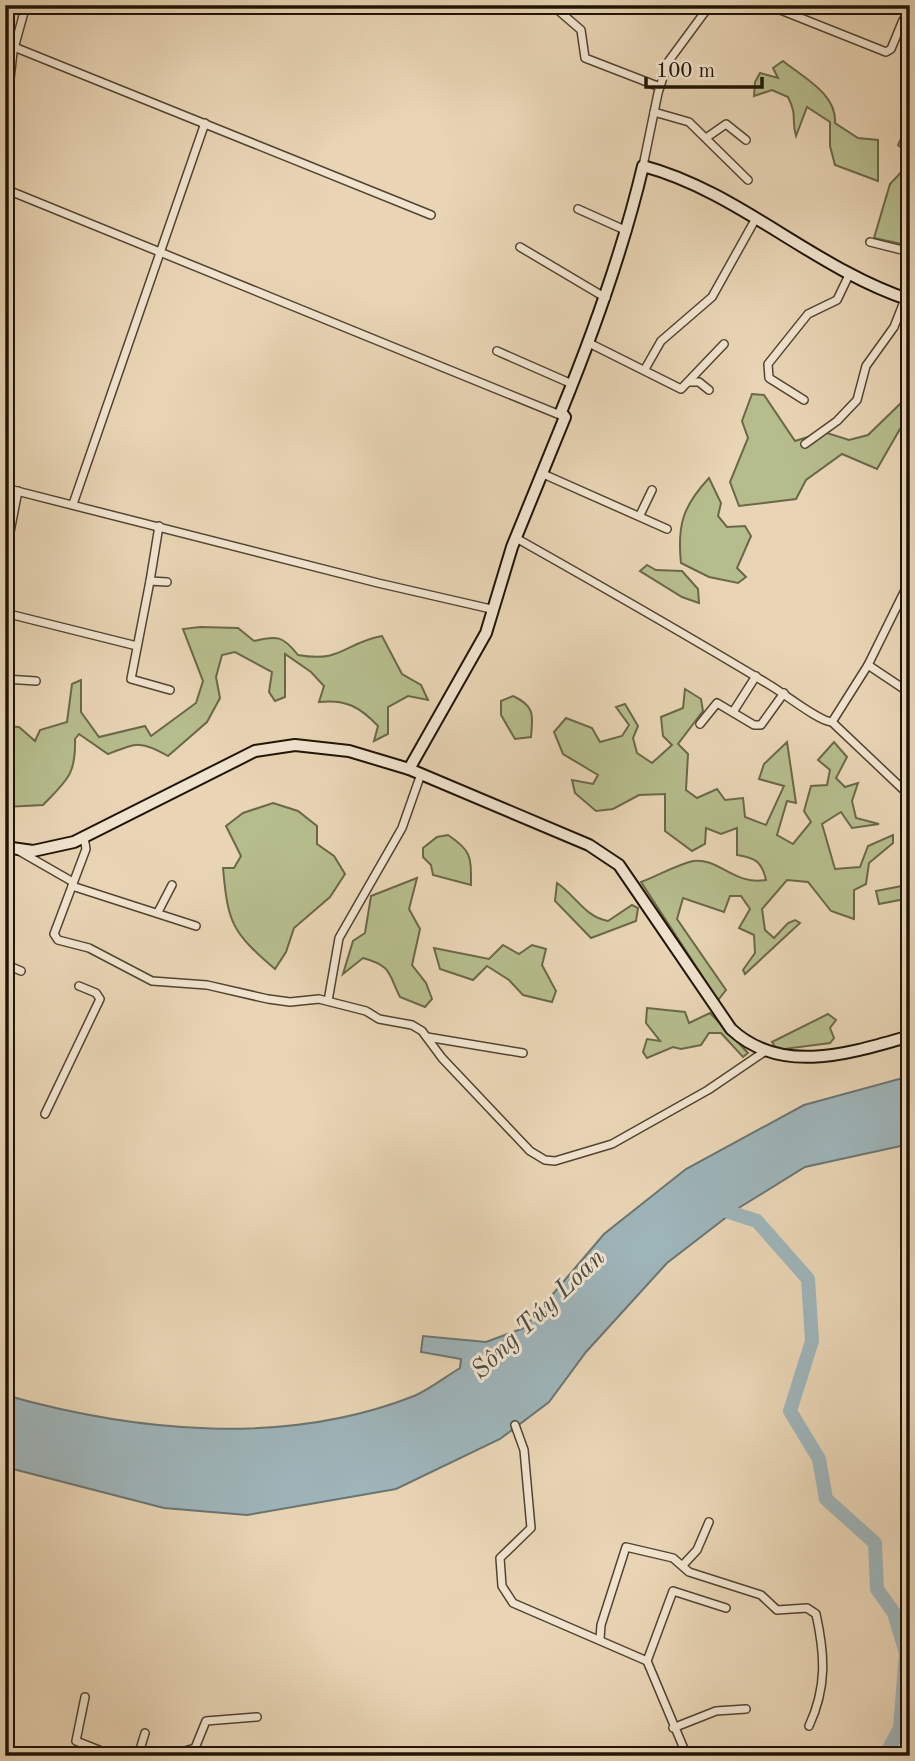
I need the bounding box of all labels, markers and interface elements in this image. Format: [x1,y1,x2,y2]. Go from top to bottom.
scale bar [646,46,761,90]
text: 100 m [656,61,715,82]
water label: Sông Túy Loan [467,1244,610,1384]

